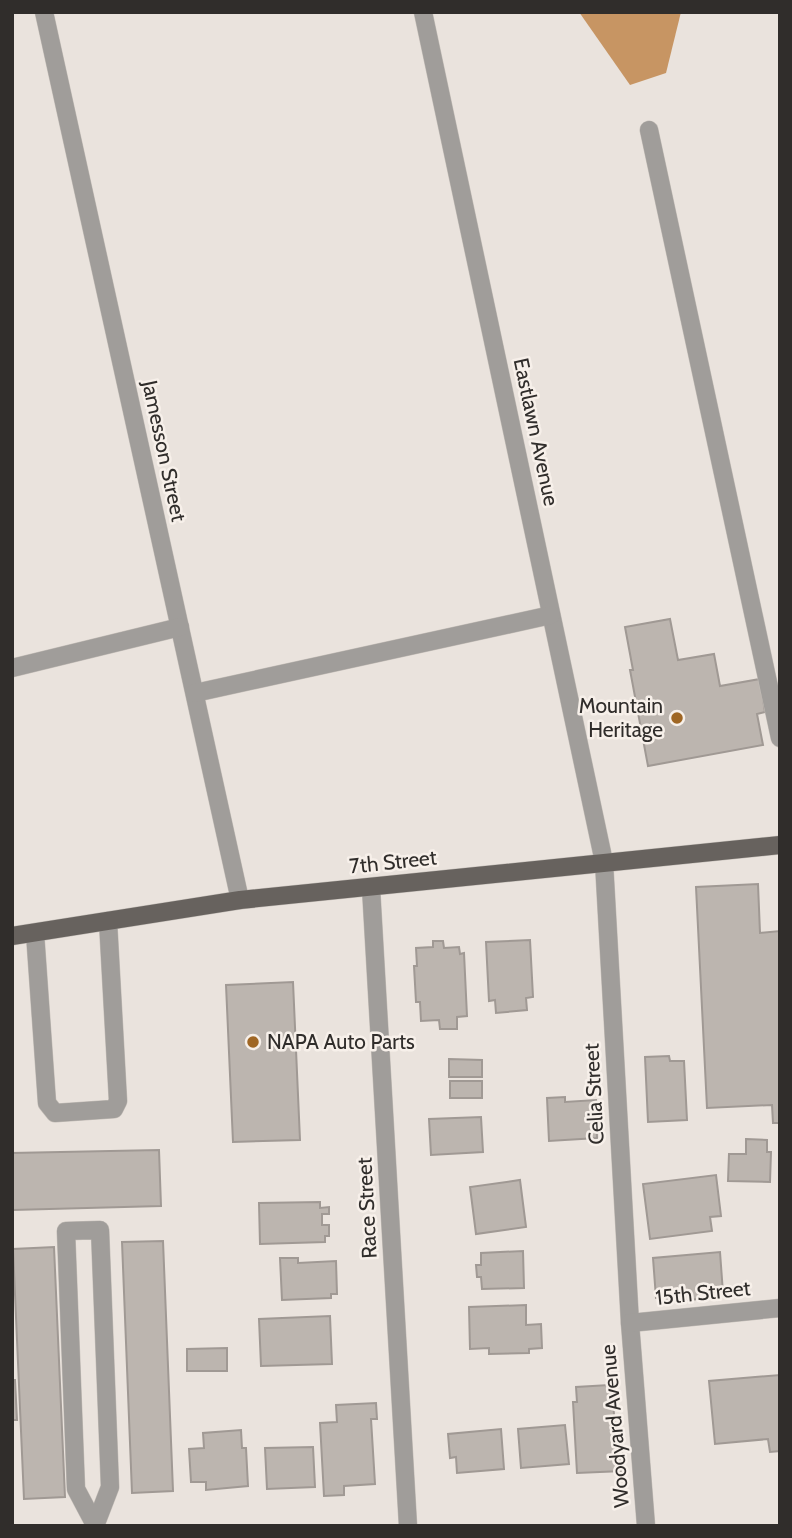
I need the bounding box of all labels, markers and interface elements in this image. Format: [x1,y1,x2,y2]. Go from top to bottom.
street label: Eastlawn Avenue [509,356,564,508]
street label: Jamesson Street [137,377,192,524]
place label: Mountain Heritage [579,693,663,742]
marker: Mountain Heritage [669,710,685,726]
street label: 7th Street [348,844,438,879]
place label: NAPA Auto Parts [267,1029,415,1054]
marker: NAPA Auto Parts [245,1034,261,1050]
street label: Celia Street [578,1043,609,1145]
street label: Race Street [351,1157,382,1259]
street label: 15th Street [654,1275,752,1310]
street label: Woodyard Avenue [595,1343,634,1509]

